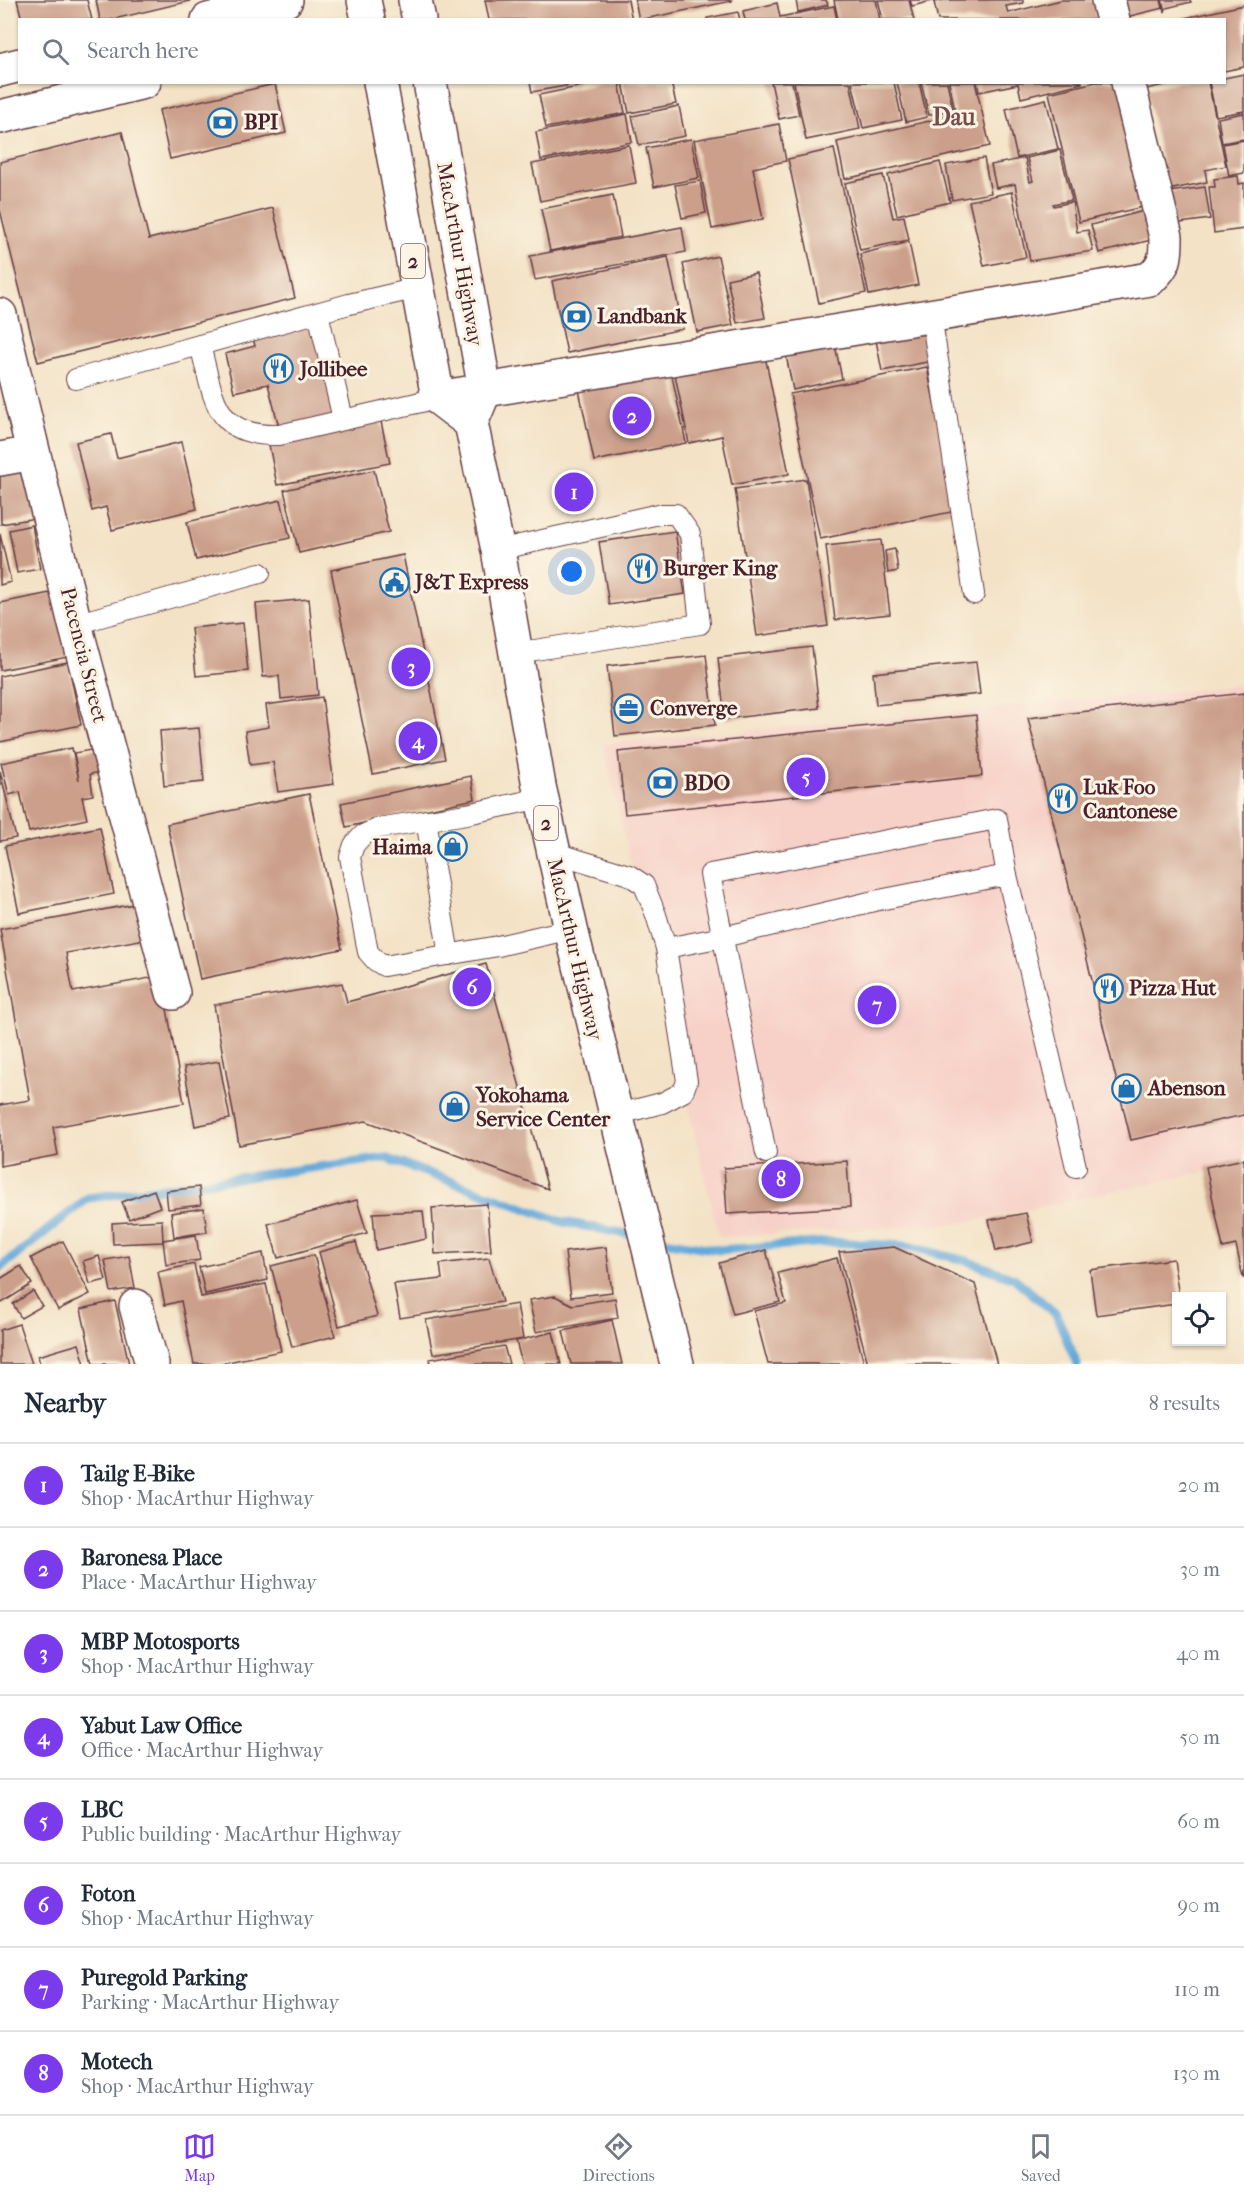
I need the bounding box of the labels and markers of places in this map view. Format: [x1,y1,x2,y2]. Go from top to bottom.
bank icon: BPI [207,106,239,138]
place label: BPI [244,110,279,134]
bank icon: Landbank [560,300,592,332]
place label: Landbank [597,304,688,328]
restaurant icon: Jollibee [263,353,295,385]
place label: Jollibee [298,357,368,381]
pin: 2 [612,394,652,438]
pin: 1 [554,470,594,514]
restaurant icon: Burger King [626,552,658,584]
place label: Burger King [663,556,778,580]
public building icon: J&T Express [378,566,410,598]
place label: J&T Express [413,570,529,594]
pin: 3 [392,644,430,690]
office icon: Converge [613,692,645,724]
place label: Converge [650,696,738,720]
pin: 4 [398,718,438,764]
pin: 5 [786,754,826,800]
bank icon: BDO [647,767,679,799]
place label: BDO [684,771,731,795]
place label: Luk Foo Cantonese [1083,775,1178,823]
restaurant icon: Luk Foo Cantonese [1046,783,1078,815]
shop icon: Haima [437,831,469,863]
place label: Haima [372,835,433,859]
pin: 6 [452,964,492,1010]
restaurant icon: Pizza Hut [1092,972,1124,1004]
place label: Pizza Hut [1129,976,1217,1000]
pin: 7 [858,982,896,1028]
shop icon: Abenson [1111,1072,1143,1104]
place label: Abenson [1146,1076,1226,1100]
place label: Yokohama Service Center [475,1083,611,1131]
shop icon: Yokohama Service Center [439,1091,471,1123]
pin: 8 [762,1156,800,1202]

